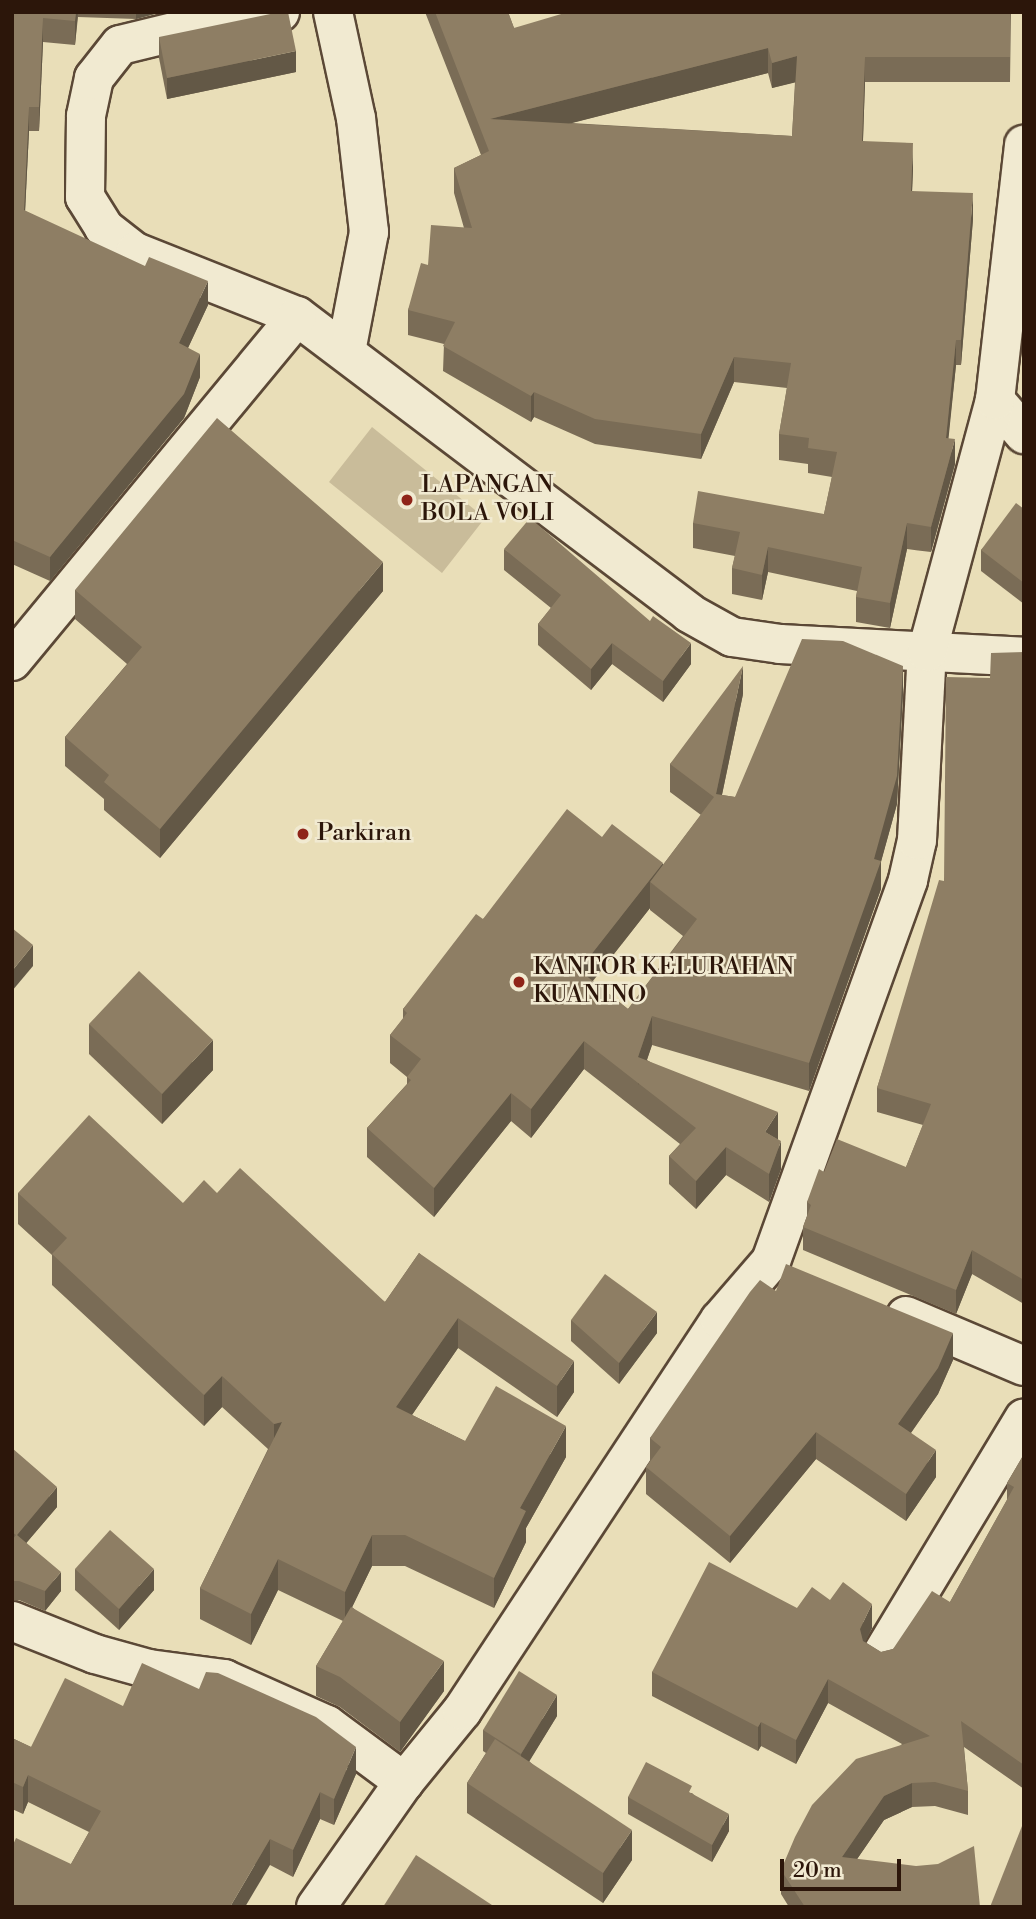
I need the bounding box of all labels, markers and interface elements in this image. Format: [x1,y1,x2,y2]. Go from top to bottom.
place label: LAPANGAN BOLA VOLI [421,472,554,528]
marker: LAPANGAN BOLA VOLI [399,492,415,508]
place label: Parkiran [317,820,412,848]
marker: Parkiran [295,826,311,842]
place label: KANTOR KELURAHAN KUANINO [533,954,794,1010]
marker: KANTOR KELURAHAN KUANINO [511,974,527,990]
scale bar [784,1846,905,1890]
text: 20 m [793,1858,842,1884]

